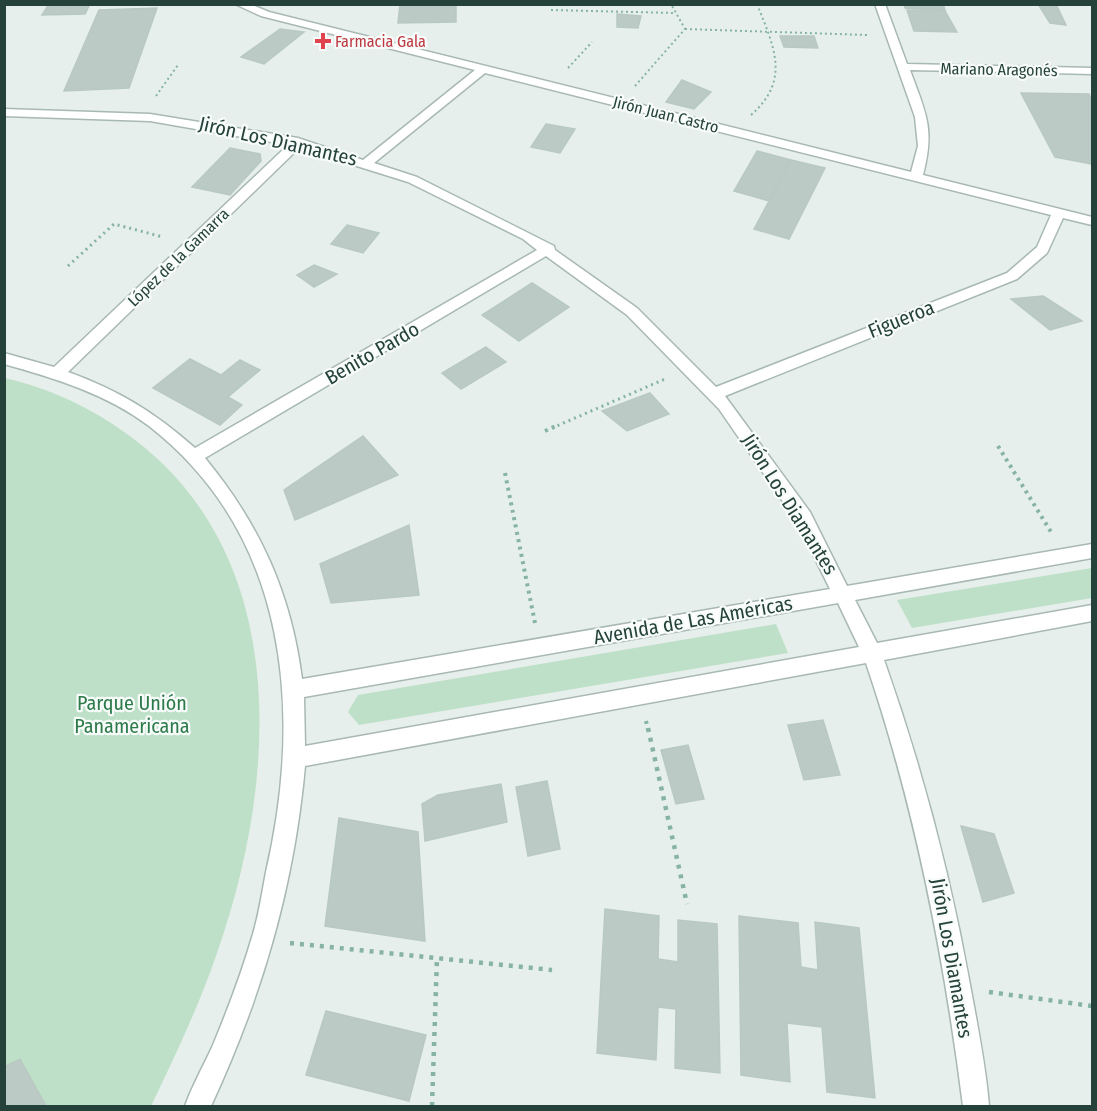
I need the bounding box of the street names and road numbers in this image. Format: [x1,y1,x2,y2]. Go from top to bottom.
street label: Mariano Aragonés [940,59,1058,80]
street label: Jirón Juan Castro [611,92,721,137]
street label: Jirón Los Diamantes [197,111,359,171]
street label: López de la Gamarra [124,204,233,310]
street label: Figueroa [864,295,938,343]
street label: Benito Pardo [321,316,423,390]
street label: Jirón Los Diamantes [737,429,843,579]
street label: Avenida de Las Américas [592,591,794,649]
street label: Jirón Los Diamantes [926,876,978,1040]

